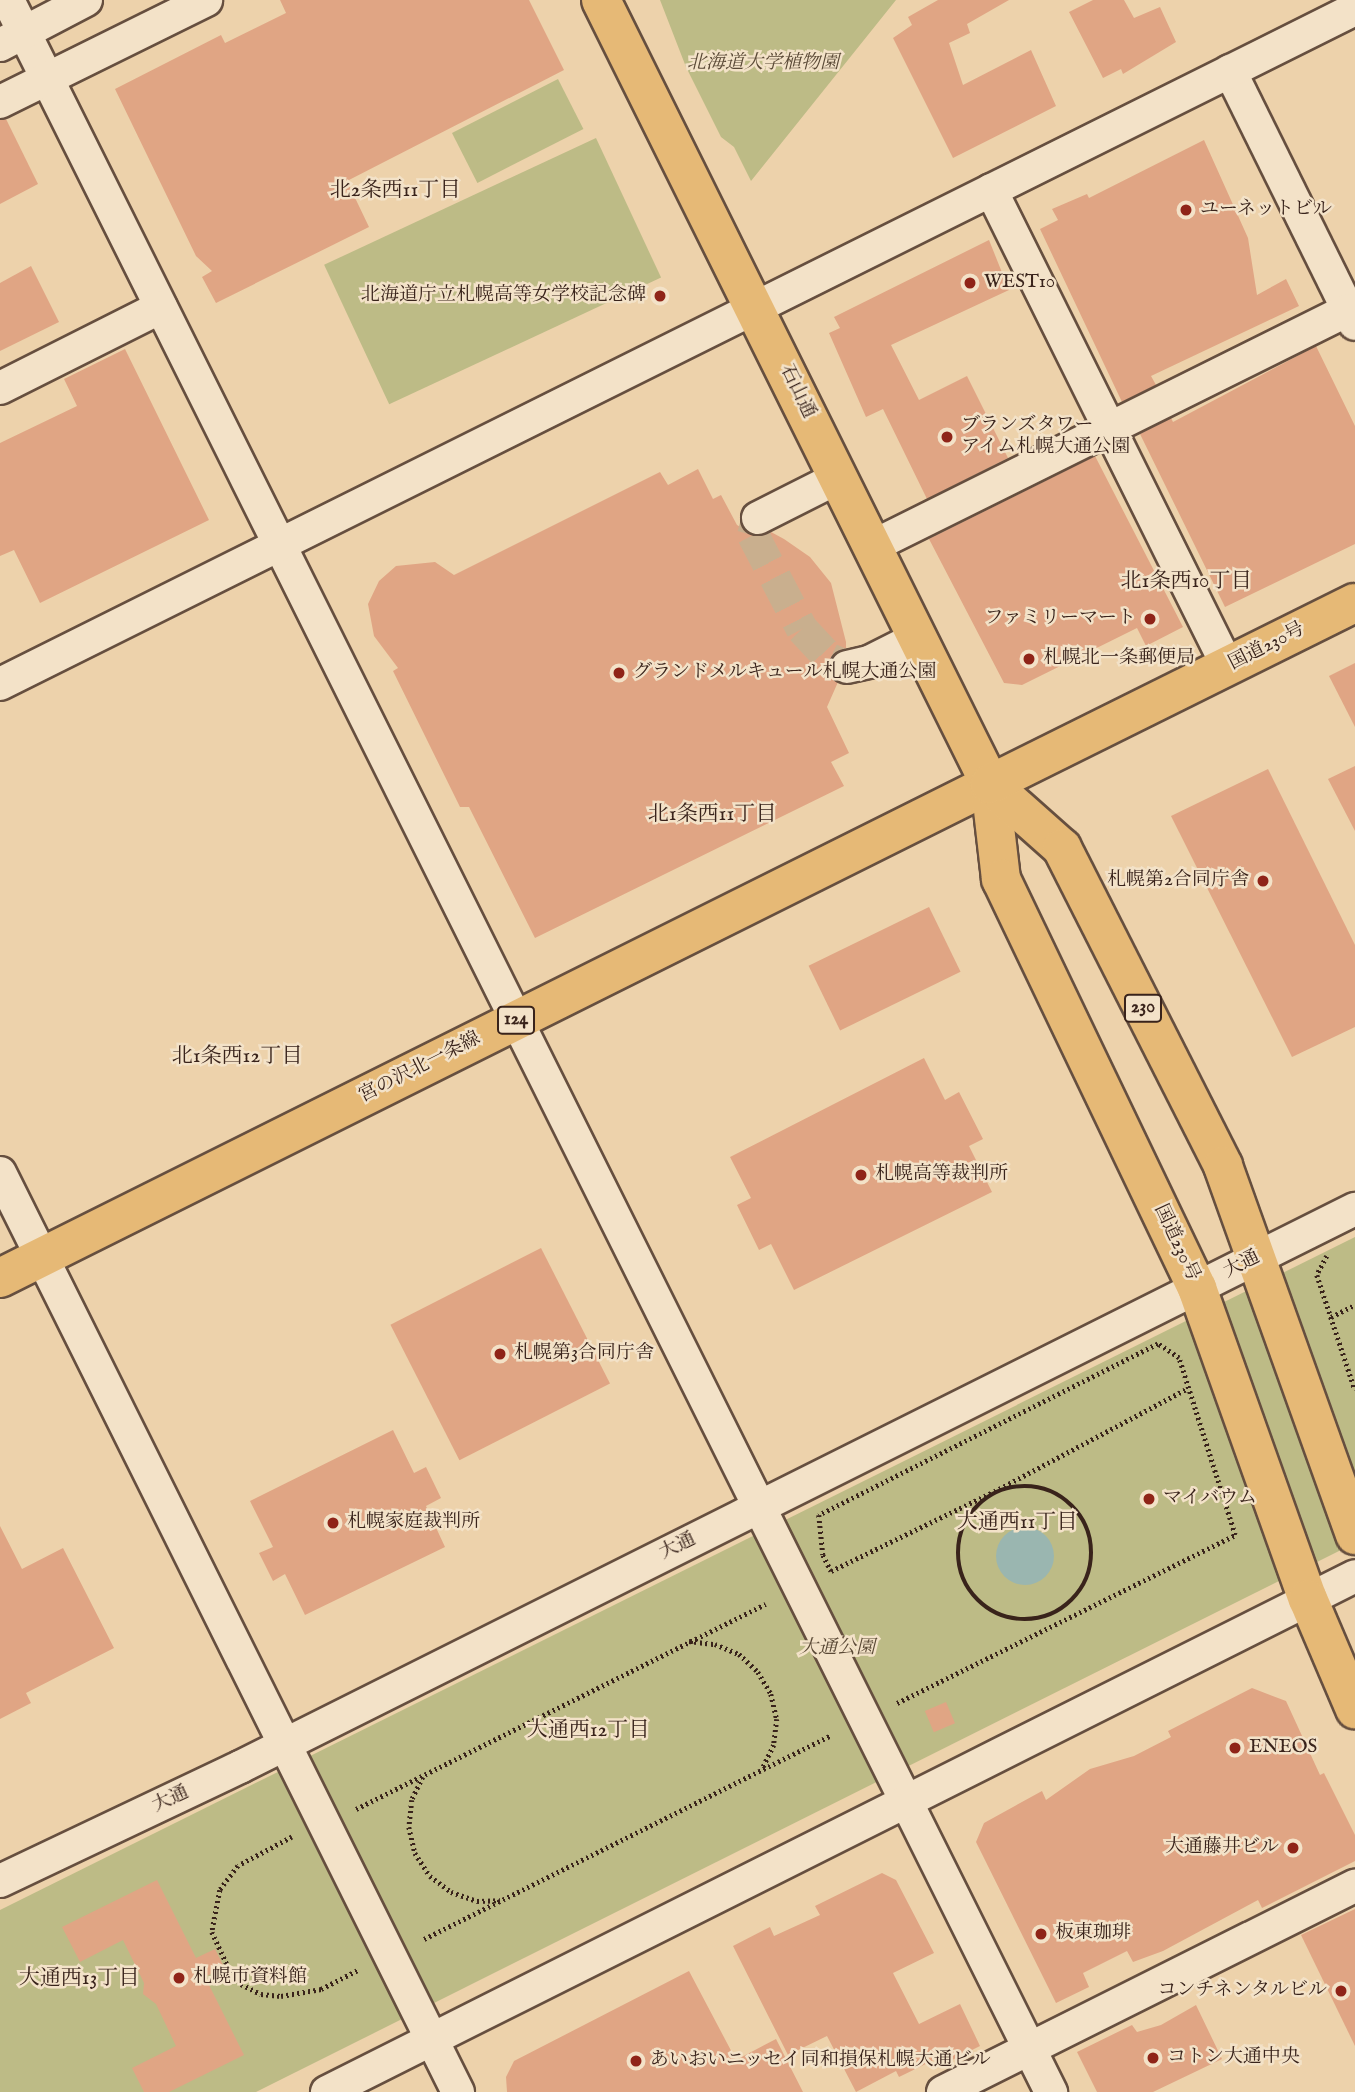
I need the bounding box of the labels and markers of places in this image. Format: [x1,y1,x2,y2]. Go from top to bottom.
place label: ユーネットビル [1200,199,1333,221]
marker: ユーネットビル [1178,202,1194,218]
place label: WEST10 [984,272,1055,294]
marker: WEST10 [962,275,978,291]
place label: 北海道庁立札幌高等女学校記念碑 [361,285,646,307]
marker: 北海道庁立札幌高等女学校記念碑 [652,288,668,304]
place label: ブランズタワー アイム札幌大通公園 [961,415,1132,459]
marker: ブランズタワー アイム札幌大通公園 [939,429,955,445]
place label: ファミリーマート [984,608,1136,630]
marker: ファミリーマート [1142,611,1158,627]
place label: 札幌北一条郵便局 [1043,648,1195,670]
marker: 札幌北一条郵便局 [1021,651,1037,667]
place label: グランドメルキュール札幌大通公園 [633,662,937,684]
marker: グランドメルキュール札幌大通公園 [611,665,627,681]
place label: 札幌第2合同庁舎 [1107,870,1249,892]
marker: 札幌第2合同庁舎 [1255,873,1271,889]
place label: 札幌高等裁判所 [875,1164,1008,1186]
marker: 札幌高等裁判所 [853,1167,869,1183]
place label: 札幌第3合同庁舎 [514,1343,654,1365]
marker: 札幌第3合同庁舎 [492,1346,508,1362]
place label: マイバウム [1163,1488,1258,1510]
marker: マイバウム [1141,1491,1157,1507]
place label: 札幌家庭裁判所 [347,1512,480,1534]
marker: 札幌家庭裁判所 [325,1515,341,1531]
place label: ENEOS [1249,1737,1317,1759]
marker: ENEOS [1227,1740,1243,1756]
place label: 大通藤井ビル [1165,1837,1279,1859]
marker: 大通藤井ビル [1285,1840,1301,1856]
place label: 板東珈琲 [1055,1923,1131,1945]
marker: 板東珈琲 [1033,1926,1049,1942]
place label: 札幌市資料館 [193,1967,307,1989]
marker: 札幌市資料館 [171,1970,187,1986]
place label: コンチネンタルビル [1156,1980,1327,2002]
marker: コンチネンタルビル [1333,1983,1349,1999]
place label: コトン大通中央 [1167,2047,1300,2069]
place label: あいおいニッセイ同和損保札幌大通ビル [650,2050,992,2072]
marker: コトン大通中央 [1145,2050,1161,2066]
marker: あいおいニッセイ同和損保札幌大通ビル [628,2053,644,2069]

